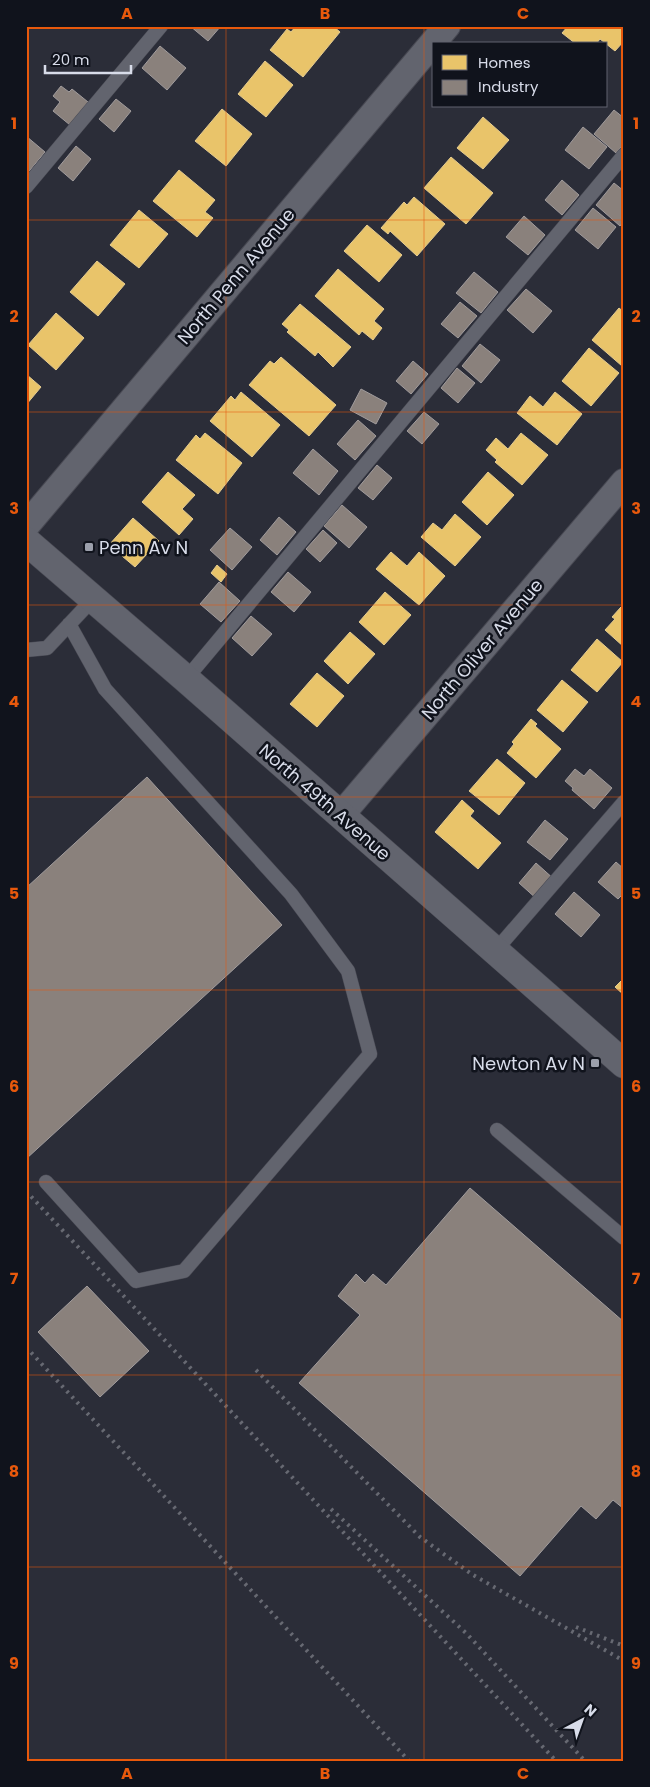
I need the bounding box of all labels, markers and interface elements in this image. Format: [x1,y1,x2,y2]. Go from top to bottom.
text: A [121,2,133,25]
text: B [320,2,330,25]
text: C [517,2,529,25]
scale bar [45,42,131,74]
legend [432,42,608,108]
text: 20 m [52,49,90,70]
text: Homes [478,52,531,73]
text: Industry [478,76,539,97]
text: 1 [11,112,17,135]
text: 1 [633,112,639,135]
street label: North Penn Avenue [172,203,300,349]
text: 2 [9,305,19,328]
text: 2 [631,305,641,328]
text: 3 [9,497,19,520]
text: 3 [631,497,641,520]
place label: Penn Av N [99,535,188,560]
marker: Penn Av N [83,541,95,553]
street label: North Oliver Avenue [415,573,549,725]
text: 4 [9,690,20,713]
text: 4 [631,690,642,713]
street label: North 49th Avenue [254,738,396,866]
text: 5 [9,882,19,905]
text: 5 [631,882,641,905]
place label: Newton Av N [472,1051,585,1076]
marker: Newton Av N [589,1057,601,1069]
text: 6 [9,1075,19,1098]
text: 6 [631,1075,641,1098]
text: 7 [10,1267,19,1290]
text: 7 [632,1267,641,1290]
text: 8 [9,1460,19,1483]
text: 8 [631,1460,641,1483]
text: 9 [9,1652,19,1675]
text: 9 [631,1652,641,1675]
north arrow [558,1694,608,1744]
text: N [580,1699,601,1721]
text: A [121,1762,133,1785]
text: B [320,1762,330,1785]
text: C [517,1762,529,1785]

